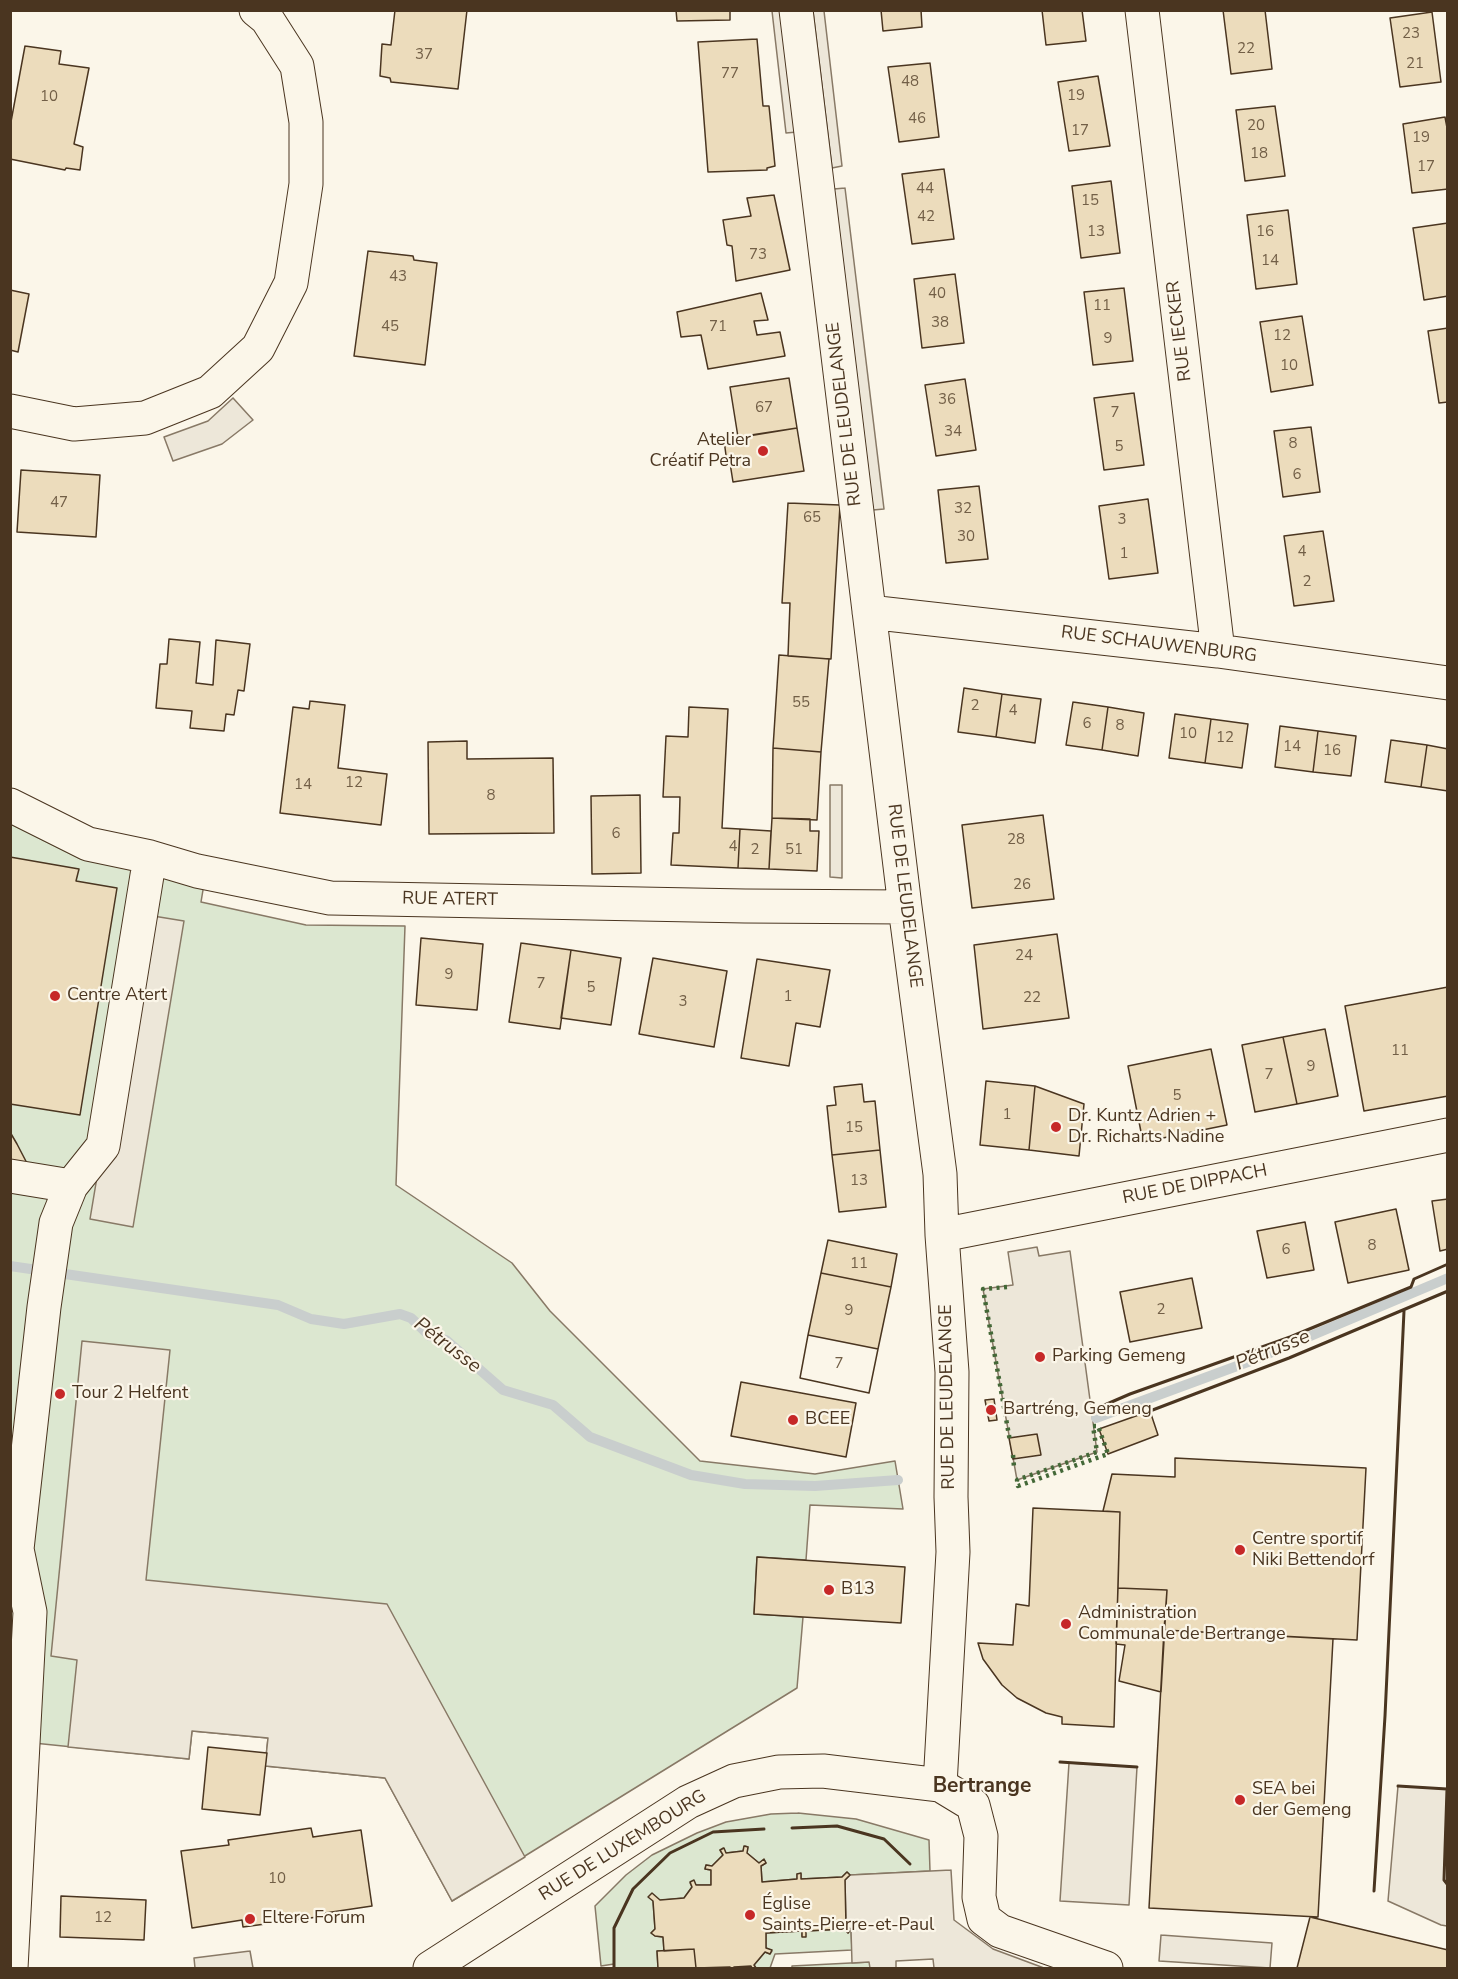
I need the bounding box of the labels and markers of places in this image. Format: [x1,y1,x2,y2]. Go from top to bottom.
place label: Atelier Créatif Petra [650,430,751,472]
marker: Atelier Créatif Petra [756,444,770,458]
place label: Centre Atert [67,985,167,1007]
marker: Centre Atert [48,989,62,1003]
place label: Dr. Kuntz Adrien + Dr. Richarts Nadine [1068,1106,1224,1148]
marker: Dr. Kuntz Adrien + Dr. Richarts Nadine [1049,1120,1063,1134]
place label: Parking Gemeng [1052,1346,1186,1368]
marker: Parking Gemeng [1033,1350,1047,1364]
place label: Tour 2 Helfent [72,1383,188,1405]
marker: Tour 2 Helfent [53,1387,67,1401]
place label: Bartréng, Gemeng [1003,1399,1152,1421]
marker: Bartréng, Gemeng [984,1403,998,1417]
place label: BCEE [805,1409,850,1431]
marker: BCEE [786,1413,800,1427]
place label: Centre sportif Niki Bettendorf [1252,1529,1375,1572]
marker: Centre sportif Niki Bettendorf [1233,1543,1247,1557]
place label: B13 [841,1579,875,1601]
marker: B13 [822,1583,836,1597]
place label: Administration Communale de Bertrange [1078,1603,1286,1646]
marker: Administration Communale de Bertrange [1059,1617,1073,1631]
place label: SEA bei der Gemeng [1252,1779,1352,1822]
marker: SEA bei der Gemeng [1233,1793,1247,1807]
place label: Église Saints-Pierre-et-Paul [762,1894,934,1936]
place label: Eltere Forum [262,1908,365,1930]
marker: Église Saints-Pierre-et-Paul [743,1908,757,1922]
marker: Eltere Forum [243,1912,257,1926]

